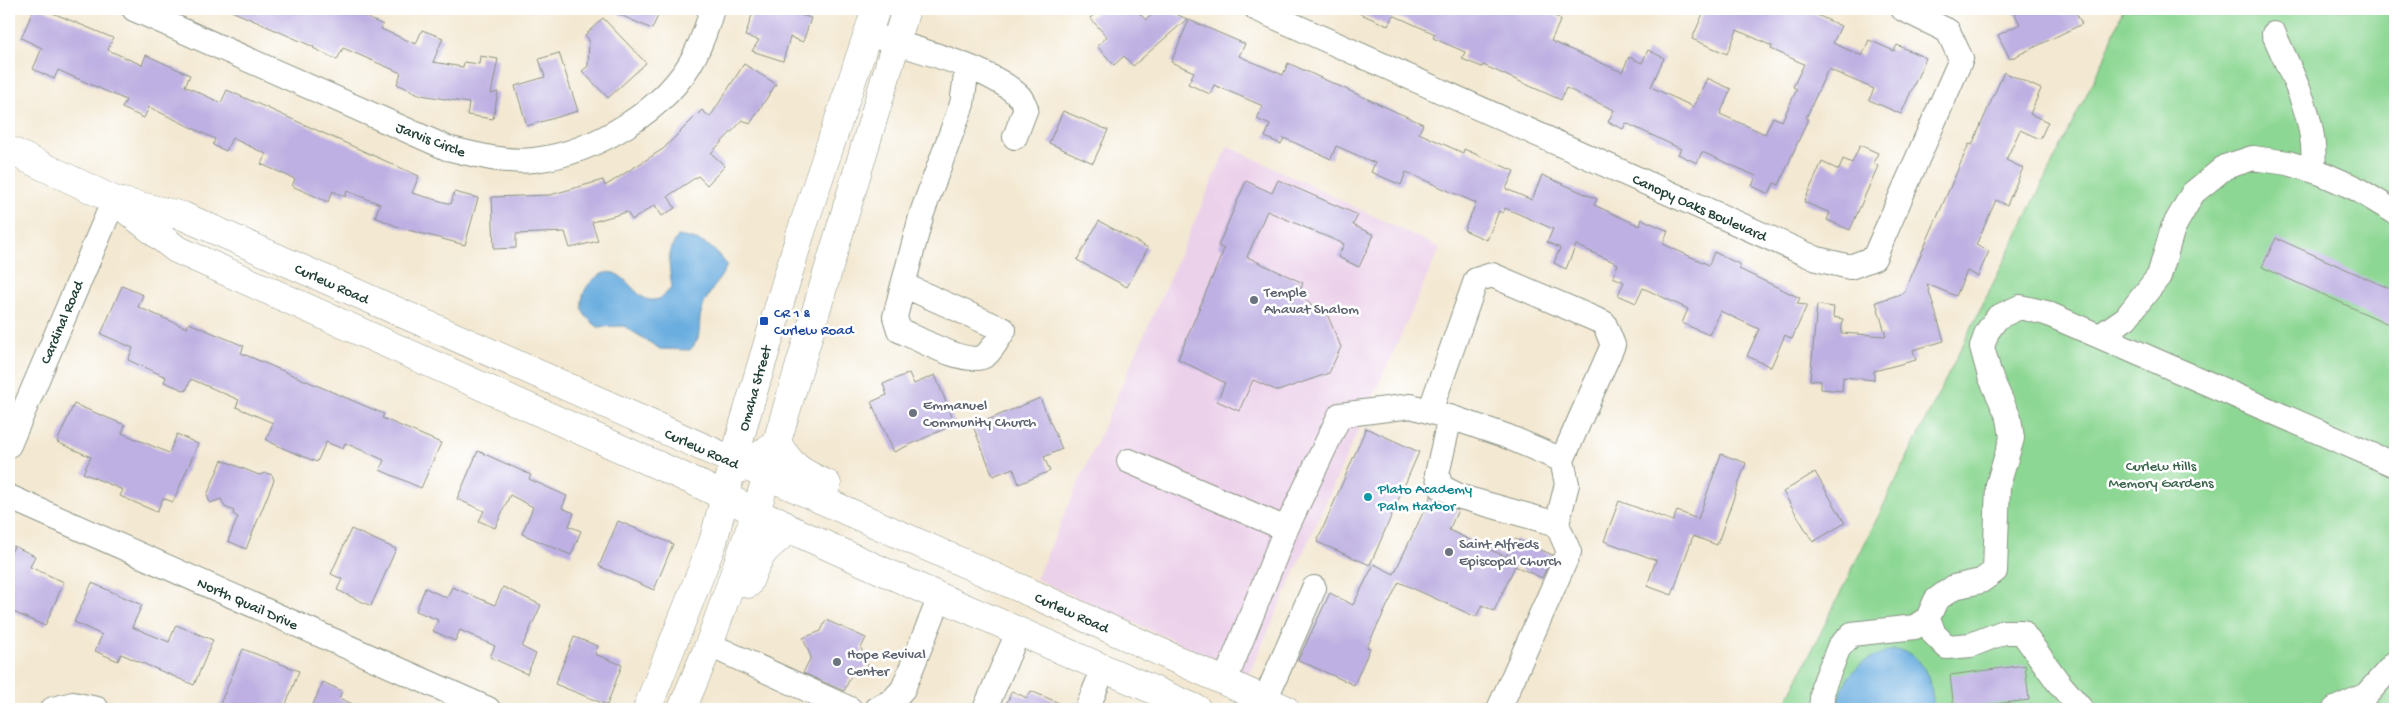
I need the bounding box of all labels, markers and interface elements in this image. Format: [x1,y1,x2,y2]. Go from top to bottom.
street label: Jarvis Circle [393,119,468,163]
street label: Canopy Oaks Boulevard [1629,171,1770,247]
street label: Curlew Road [291,260,372,310]
street label: Cardinal Road [37,277,89,367]
place label: Temple Ahavat Shalom [1263,284,1359,319]
marker: Temple Ahavat Shalom [1248,294,1260,306]
place label: CR 1 & Curlew Road [774,305,855,340]
marker: CR 1 & Curlew Road [758,315,770,327]
street label: Omaha Street [735,342,777,433]
place label: Emmanuel Community Church [923,397,1036,432]
marker: Emmanuel Community Church [907,407,919,419]
street label: Curlew Road [661,425,742,475]
park label: Curlew Hills Memory Gardens [2108,458,2214,493]
place label: Plato Academy Palm Harbor [1377,481,1473,516]
marker: Plato Academy Palm Harbor [1362,491,1374,503]
place label: Saint Alfreds Episcopal Church [1459,536,1562,571]
marker: Saint Alfreds Episcopal Church [1443,546,1455,558]
street label: North Quail Drive [194,574,301,635]
street label: Curlew Road [1031,589,1112,639]
place label: Hope Revival Center [847,646,926,681]
marker: Hope Revival Center [831,656,843,668]

